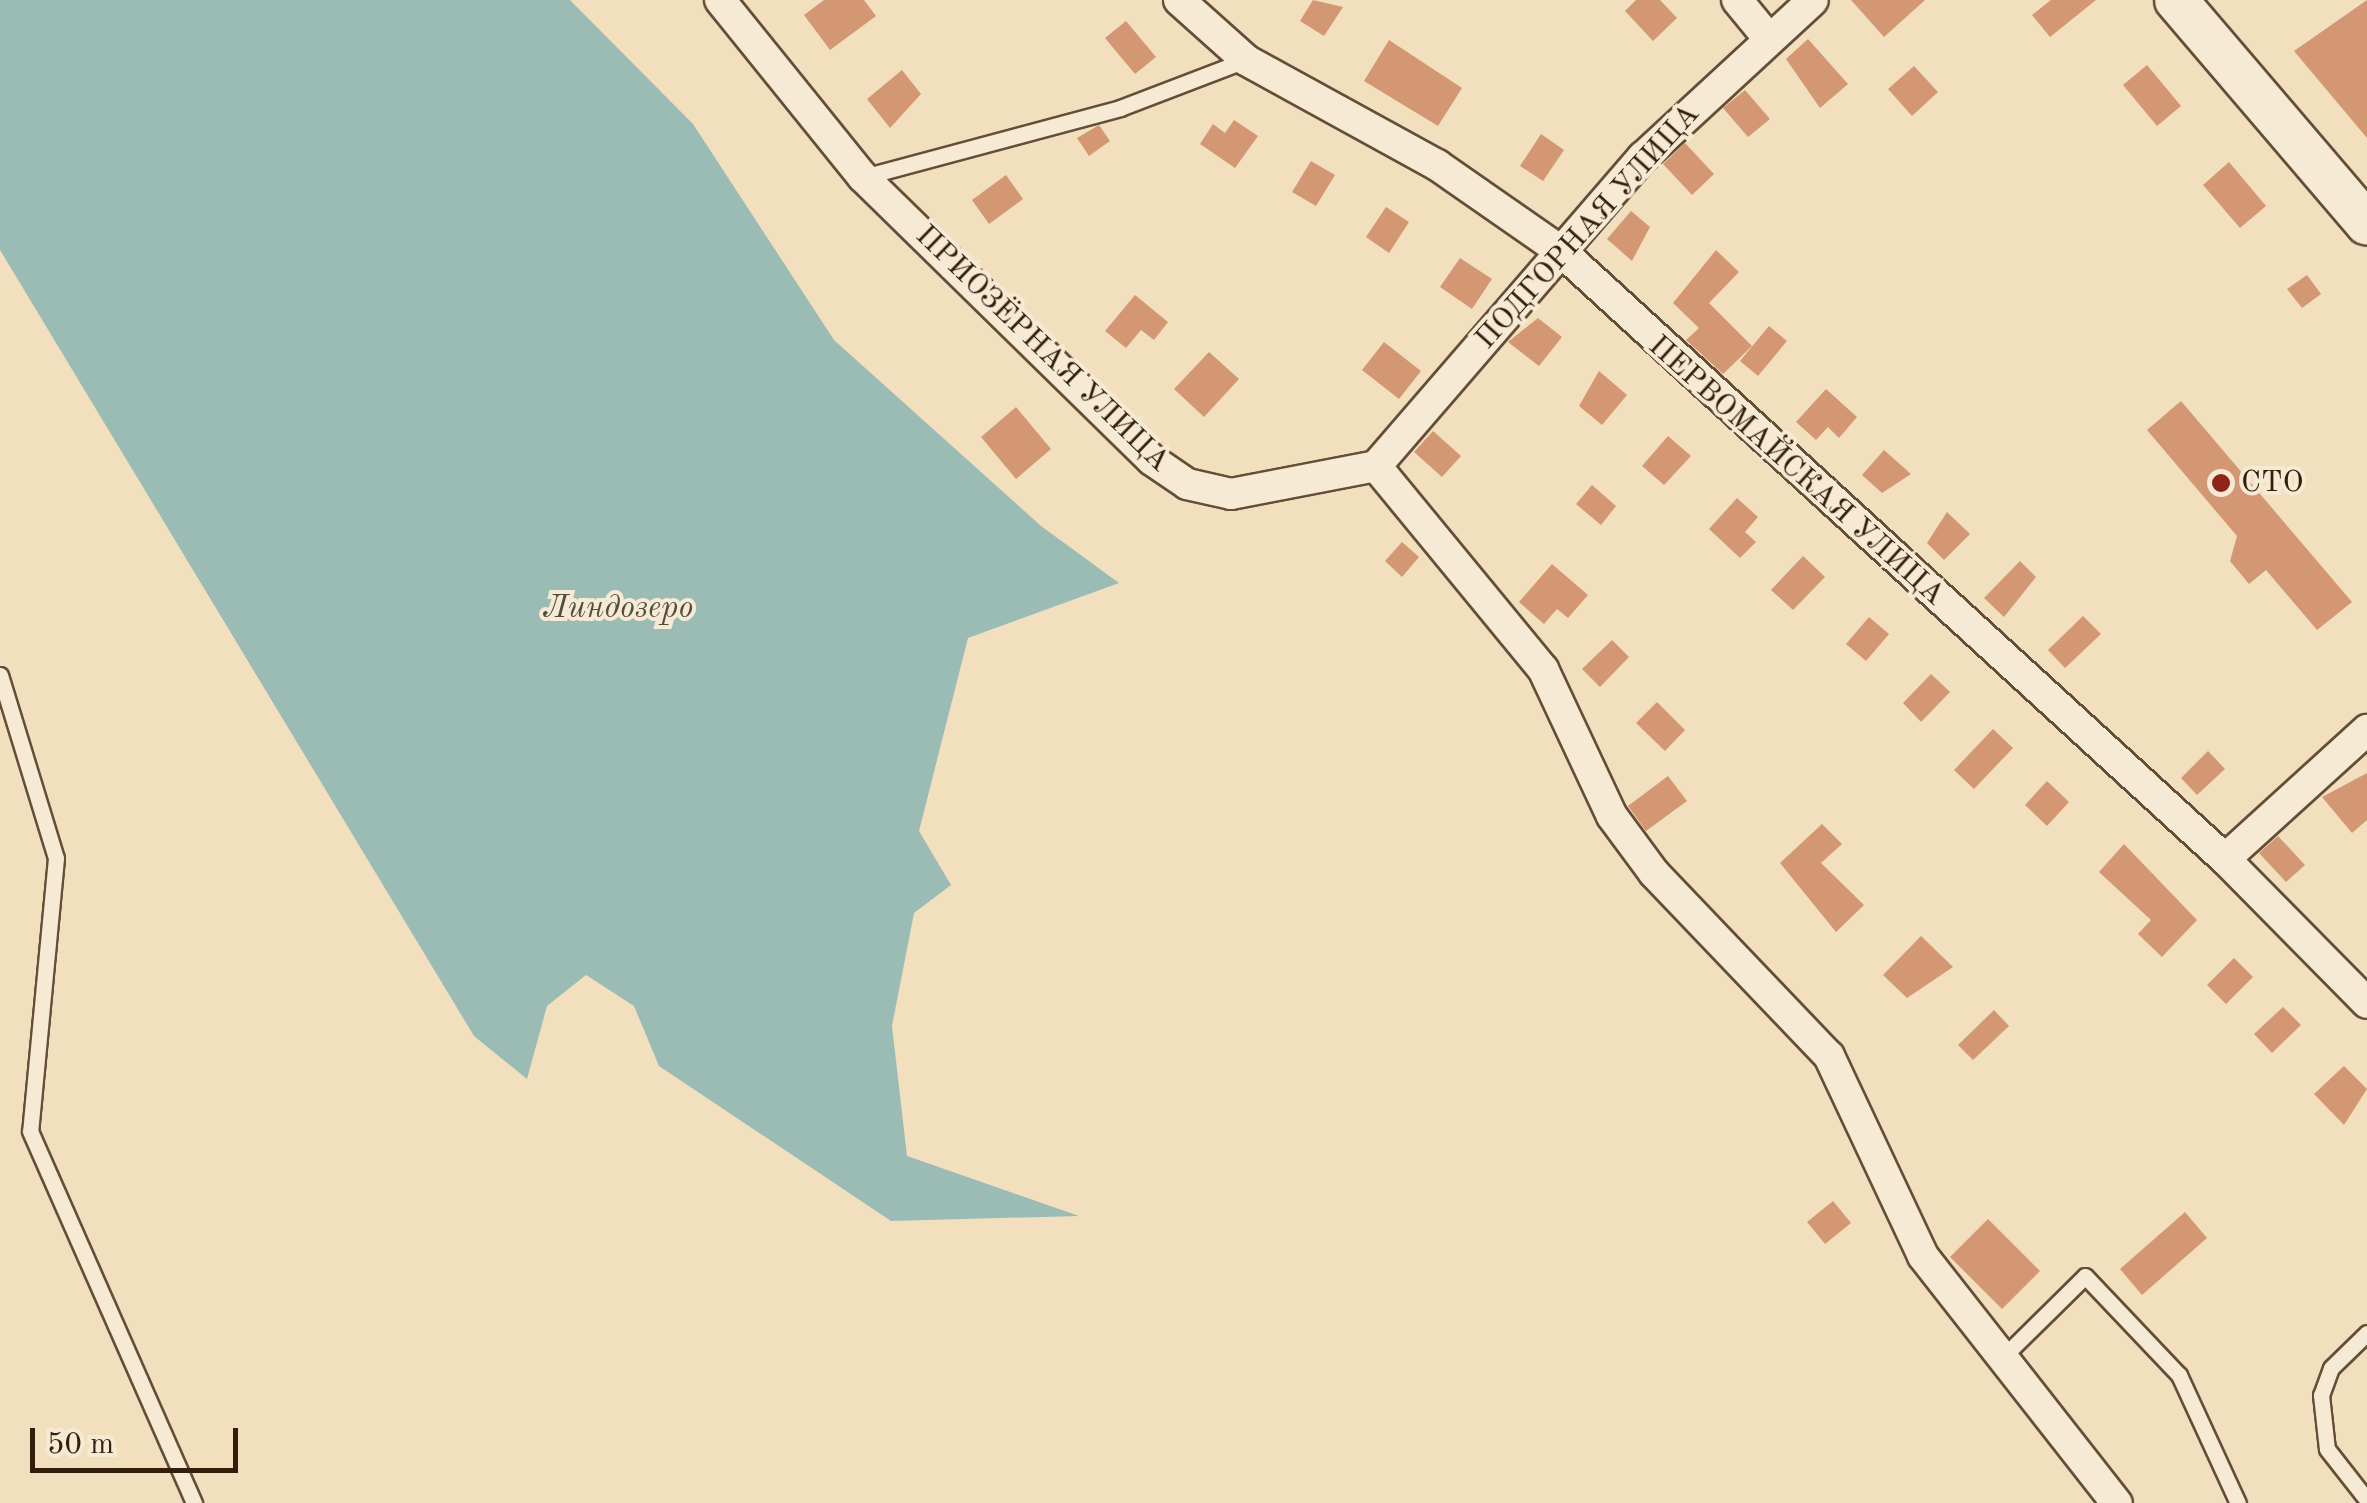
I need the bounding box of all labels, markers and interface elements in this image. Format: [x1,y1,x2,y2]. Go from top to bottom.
street label: ПОДГОРНАЯ УЛИЦА [1468,97,1708,357]
street label: ПРИОЗЁРНАЯ УЛИЦА [907,218,1177,480]
street label: ПЕРВОМАЙСКАЯ УЛИЦА [1640,328,1952,614]
place label: СТО [2241,465,2304,501]
marker: СТО [2210,472,2232,494]
water label: Линдозеро [543,590,693,628]
scale bar [35,1408,242,1470]
text: 50 m [47,1430,114,1460]

